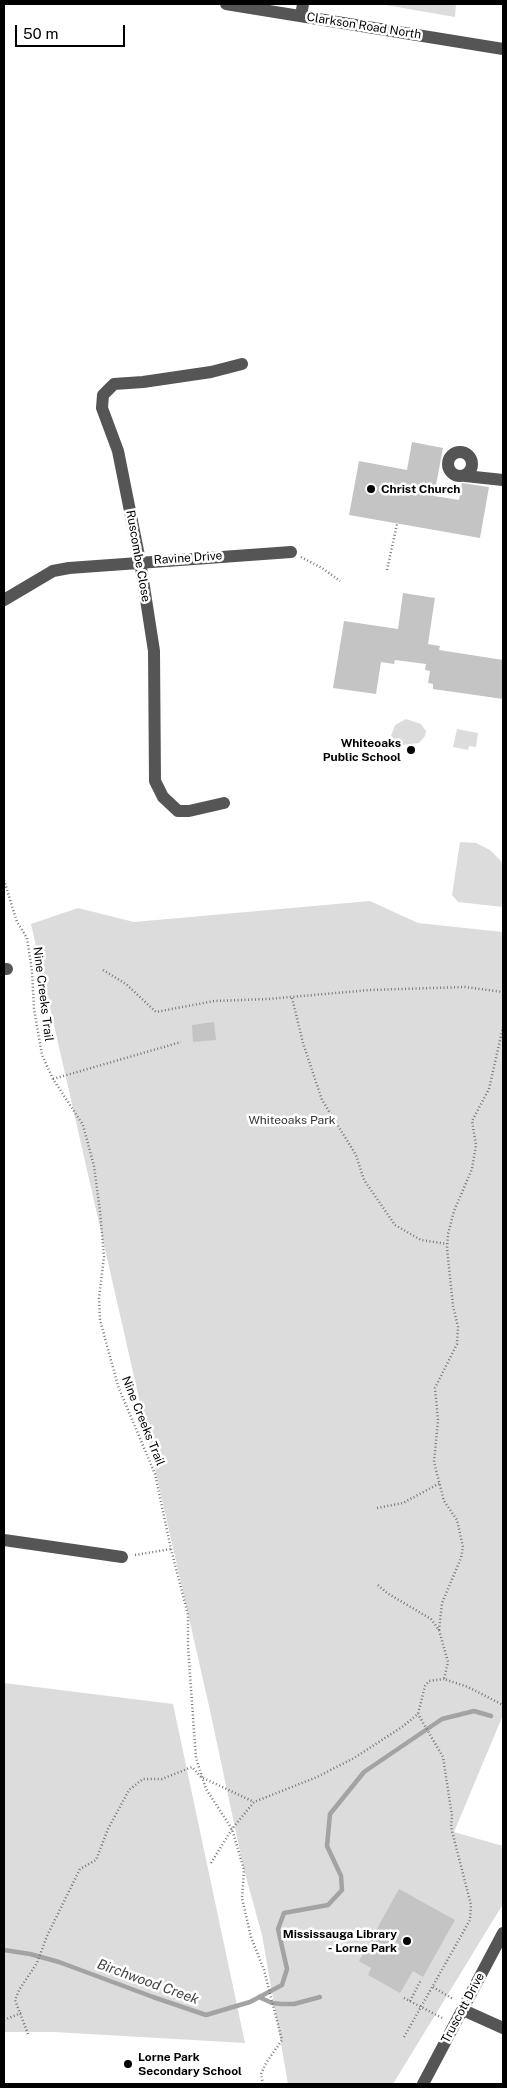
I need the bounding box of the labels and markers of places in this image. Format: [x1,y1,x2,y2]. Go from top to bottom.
place label: Christ Church [381,482,460,496]
marker: Christ Church [365,483,377,495]
place label: Whiteoaks Public School [323,736,401,764]
marker: Whiteoaks Public School [405,744,417,756]
place label: Mississauga Library - Lorne Park [283,1927,397,1955]
marker: Mississauga Library - Lorne Park [401,1935,413,1947]
place label: Lorne Park Secondary School [138,2050,242,2078]
marker: Lorne Park Secondary School [122,2058,134,2070]

